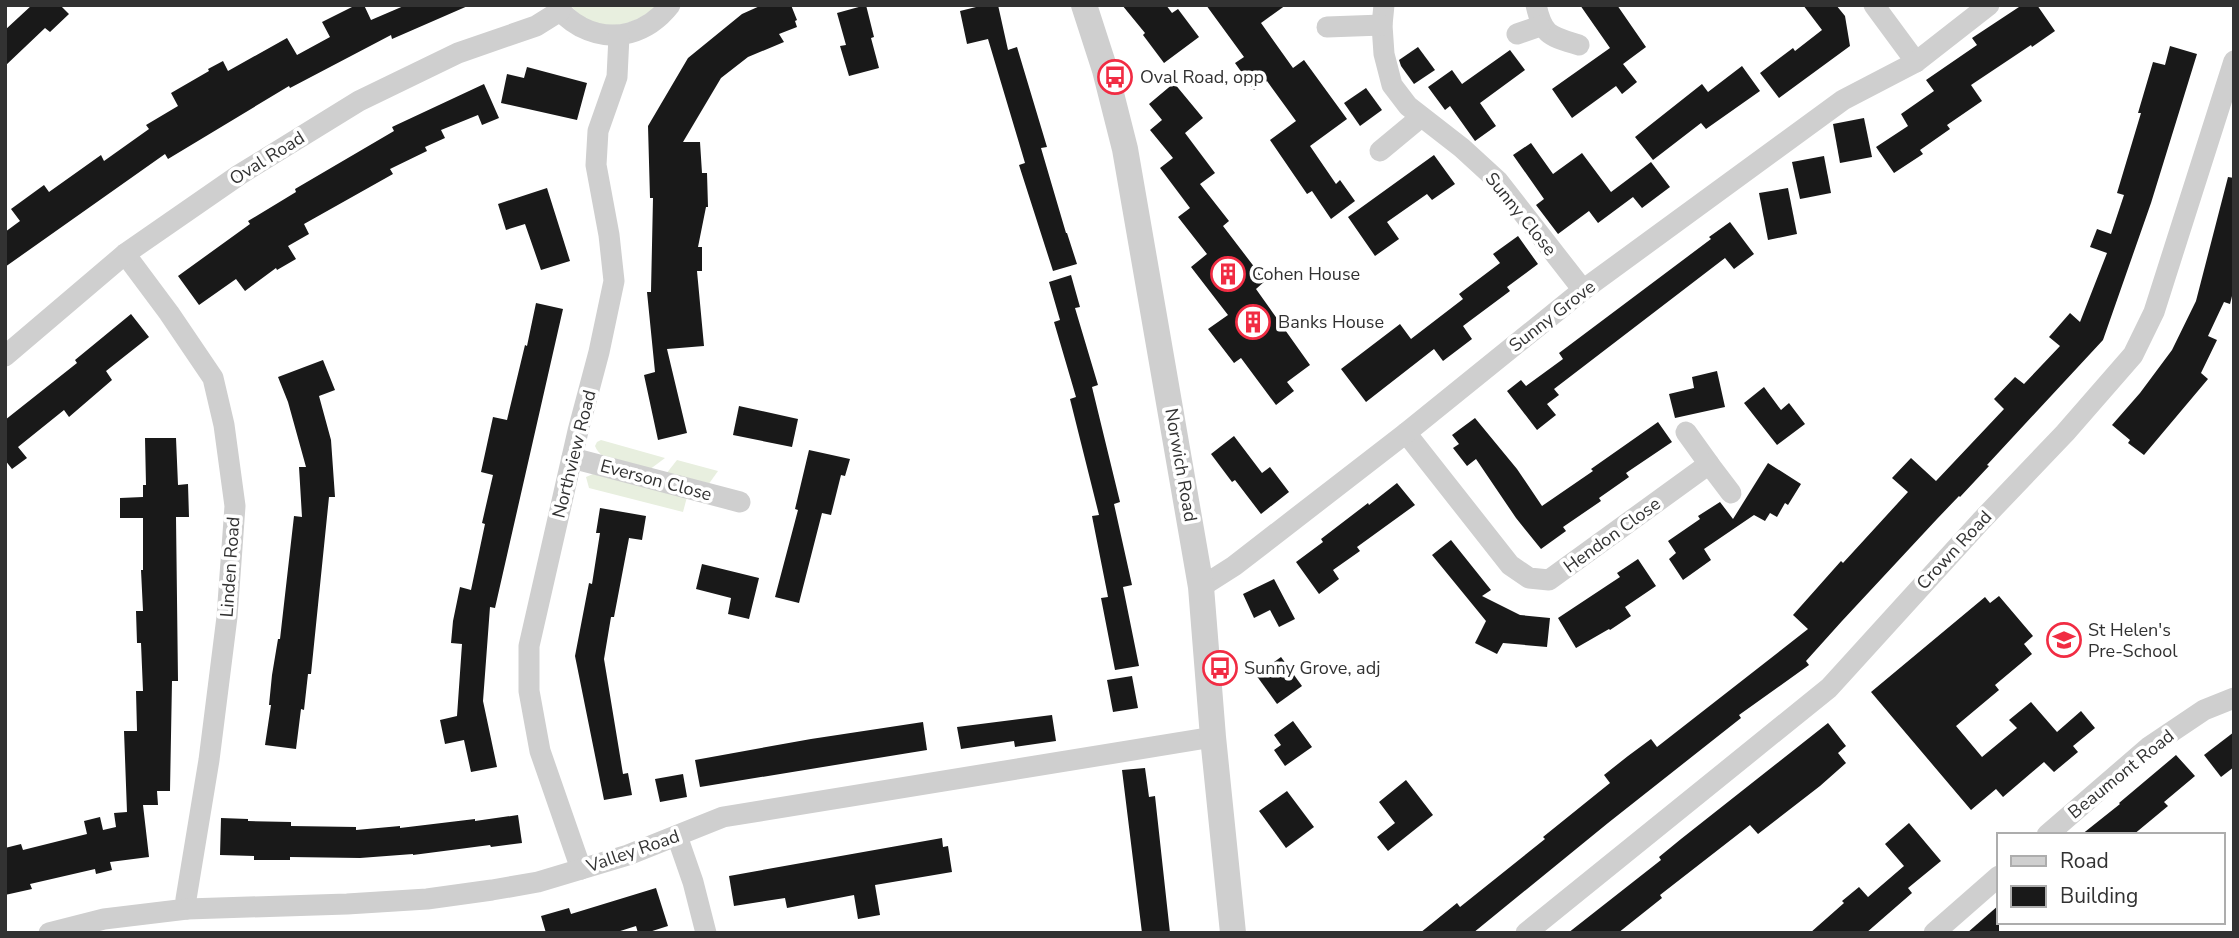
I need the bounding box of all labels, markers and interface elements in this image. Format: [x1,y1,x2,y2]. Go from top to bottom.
bus stop icon: Oval Road, opp [1096,58,1134,96]
place label: Oval Road, opp [1140,65,1264,89]
street label: Oval Road [225,125,309,191]
street label: Sunny Close [1480,167,1562,261]
building icon: Cohen House [1209,255,1247,293]
place label: Cohen House [1252,262,1360,286]
street label: Sunny Grove [1504,275,1600,357]
building icon: Banks House [1234,303,1272,341]
place label: Banks House [1278,310,1384,334]
street label: Northview Road [546,387,602,521]
street label: Norwich Road [1159,406,1203,524]
street label: Everson Close [598,454,714,506]
street label: Hendon Close [1559,492,1665,578]
street label: Crown Road [1911,505,1997,595]
street label: Linden Road [215,516,245,618]
place label: St Helen's Pre-School [2088,618,2178,663]
school or university icon: St Helen's Pre-School [2045,621,2083,659]
bus stop icon: Sunny Grove, adj [1201,649,1239,687]
place label: Sunny Grove, adj [1244,656,1380,680]
street label: Beaumont Road [2063,724,2179,824]
street label: Valley Road [582,824,683,878]
legend [1997,833,2225,924]
text: Road [2060,847,2109,875]
text: Building [2060,882,2138,910]

